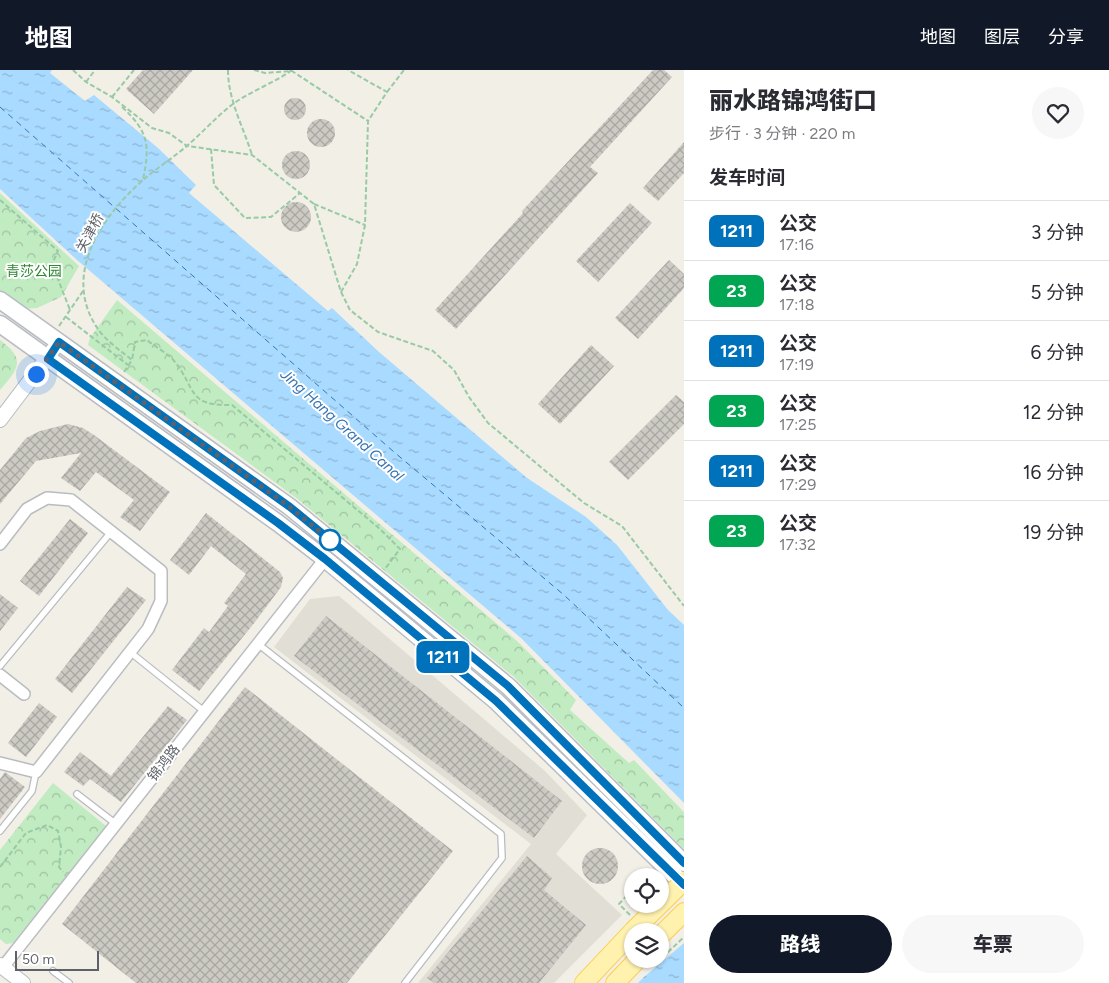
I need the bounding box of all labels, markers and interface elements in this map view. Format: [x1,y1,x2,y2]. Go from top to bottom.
text: 地图 [25,23,73,52]
text: 地图 [920,26,956,48]
text: 图层 [984,26,1020,48]
text: 分享 [1048,26,1084,48]
text: 丽水路锦鸿街口 [709,86,877,115]
button: heart [1032,87,1084,139]
text: 步行 · 3 分钟 · 220 m [709,124,855,143]
text: 发车时间 [709,166,785,189]
street label: 关津桥 [73,210,107,256]
text: 公交 [779,212,817,235]
text: 1211 [720,220,753,242]
text: 3 分钟 [1031,221,1084,244]
text: 17:16 [779,235,814,254]
park label: 青莎公园 [6,263,62,280]
text: 公交 [779,272,817,295]
text: 23 [726,280,747,302]
text: 5 分钟 [1030,281,1084,304]
text: 17:18 [779,295,815,314]
text: 公交 [779,332,817,355]
text: 1211 [720,340,753,362]
text: 6 分钟 [1031,341,1084,364]
text: 17:19 [779,355,814,374]
your location [24,362,49,387]
water label: Jing Hang Grand Canal [276,364,408,485]
text: 公交 [779,392,817,415]
text: 23 [726,400,747,422]
text: 12 分钟 [1023,401,1084,424]
text: 17:25 [779,415,816,434]
text: 公交 [779,452,817,475]
text: 1211 [720,460,753,482]
text: 16 分钟 [1023,461,1084,484]
text: 17:29 [779,475,816,494]
text: 公交 [779,512,817,535]
text: 23 [726,520,747,542]
text: 19 分钟 [1023,521,1084,544]
unlabelled marker [319,529,341,551]
text: 17:32 [779,535,816,554]
line badge: 1211 [408,641,478,673]
text: 1211 [426,646,460,668]
street label: 锦鸿路 [144,741,184,785]
map controls [624,868,669,968]
button: locate [624,868,669,913]
button: 路线 [709,915,892,973]
button: 车票 [902,915,1084,973]
button: layers [624,923,669,968]
scale bar [15,948,99,971]
text: 50 m [22,951,54,968]

